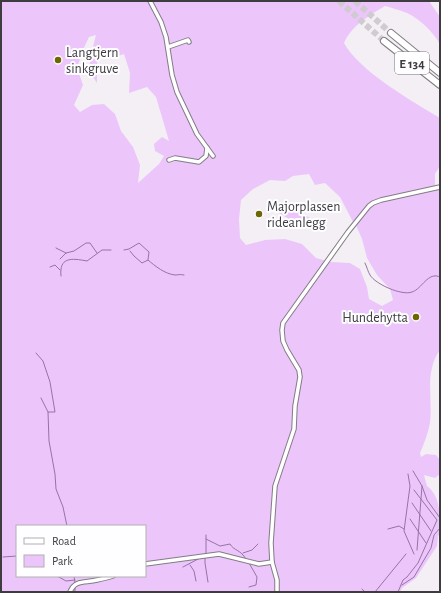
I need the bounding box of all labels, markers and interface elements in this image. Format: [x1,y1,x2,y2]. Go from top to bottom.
place label: Langtjern sinkgruve [66,46,119,76]
road number: E 134 [395,52,429,74]
marker: Langtjern sinkgruve [53,55,63,65]
place label: Majorplassen rideanlegg [267,200,340,230]
marker: Majorplassen rideanlegg [254,209,264,219]
place label: Hundehytta [342,311,409,325]
marker: Hundehytta [411,312,421,322]
legend [16,525,146,577]
text: Road [52,535,76,547]
text: Park [52,555,73,567]

